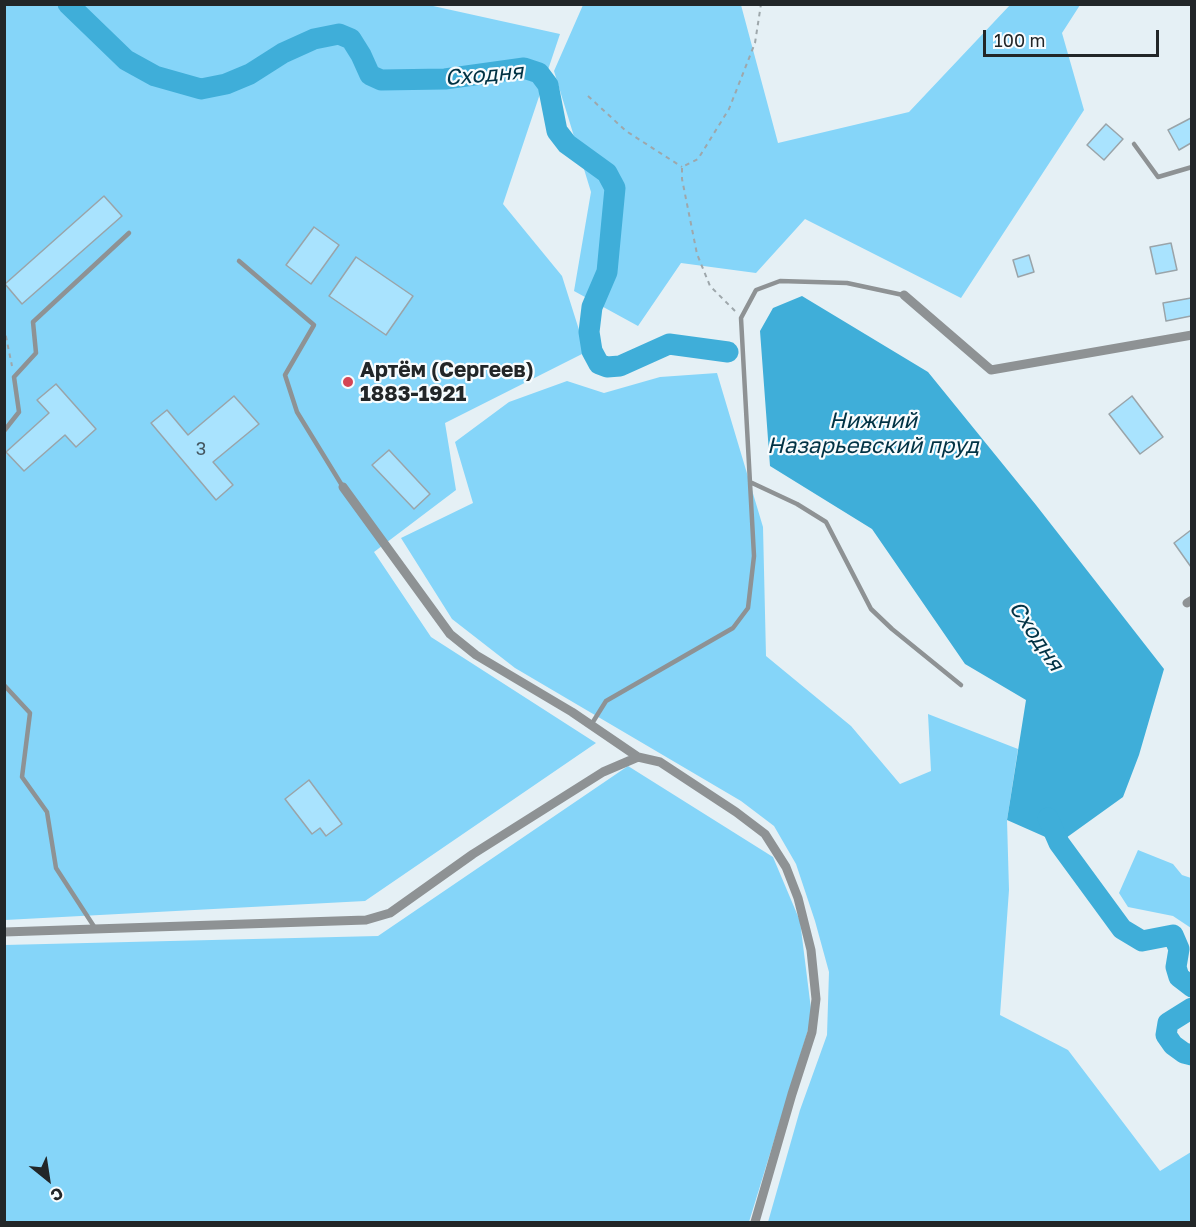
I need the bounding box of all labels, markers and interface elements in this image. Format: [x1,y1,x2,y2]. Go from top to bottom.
scale bar [986,18,1162,56]
text: 100 m [994,29,1045,51]
water label: Сходня [444,58,524,92]
place label: Артём (Сергеев) 1883-1921 [360,357,534,407]
marker: Артём (Сергеев) 1883-1921 [341,375,355,389]
water label: Нижний Назарьевский пруд [767,408,979,460]
house number: 3 [196,438,206,460]
water label: Сходня [1003,596,1069,676]
north arrow [18,1149,78,1209]
text: С [47,1183,67,1206]

